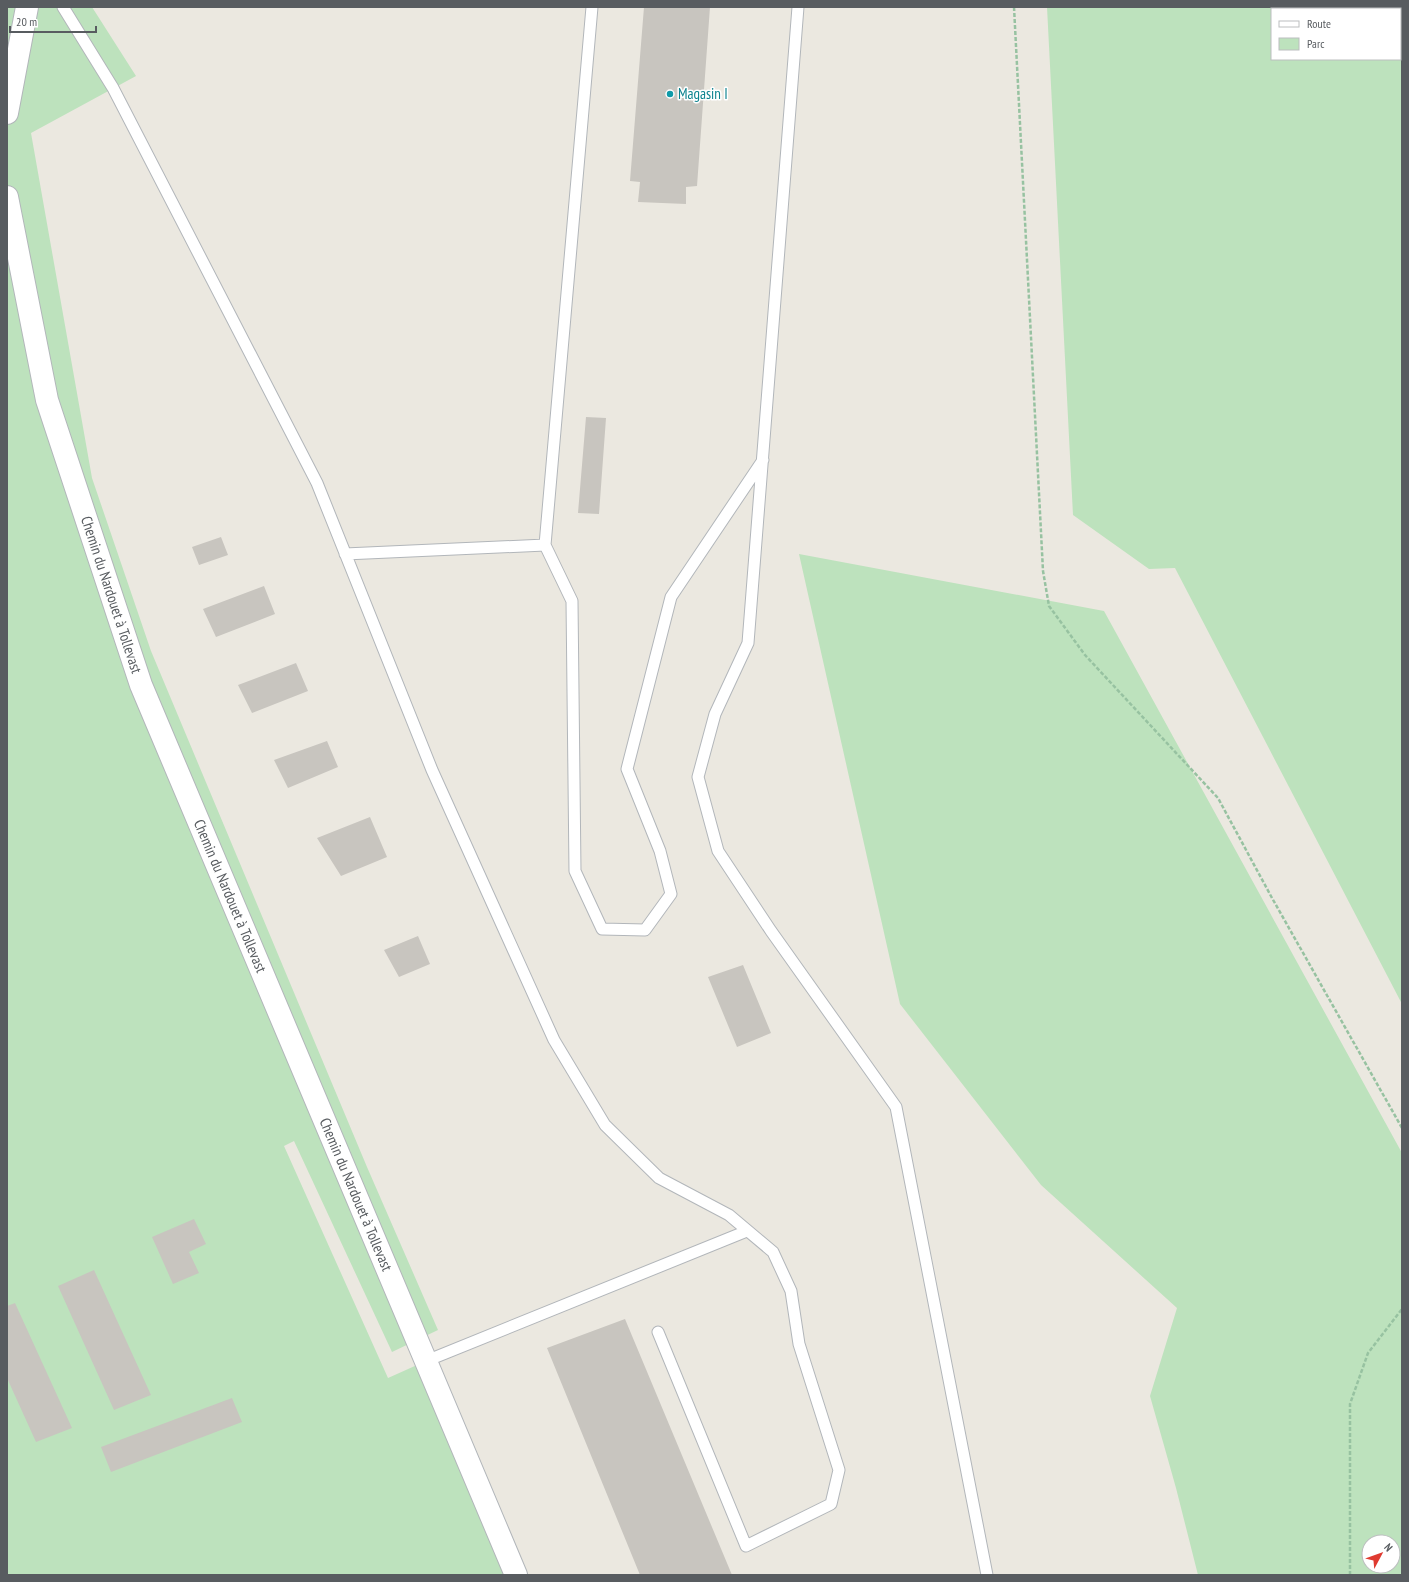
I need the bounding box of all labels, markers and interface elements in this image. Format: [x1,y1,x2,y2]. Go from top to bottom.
scale bar [10,8,96,34]
legend [1271,8,1401,60]
text: 20 m [16,14,37,29]
text: Route [1307,16,1331,31]
text: Parc [1307,36,1325,51]
place label: Magasin I [678,84,728,103]
marker: Magasin I [665,89,675,99]
street label: Chemin du Nardouet à Tollevast [77,514,146,676]
street label: Chemin du Nardouet à Tollevast [190,816,271,975]
street label: Chemin du Nardouet à Tollevast [316,1115,397,1274]
north arrow [1361,1534,1401,1574]
text: N [1381,1541,1396,1554]

